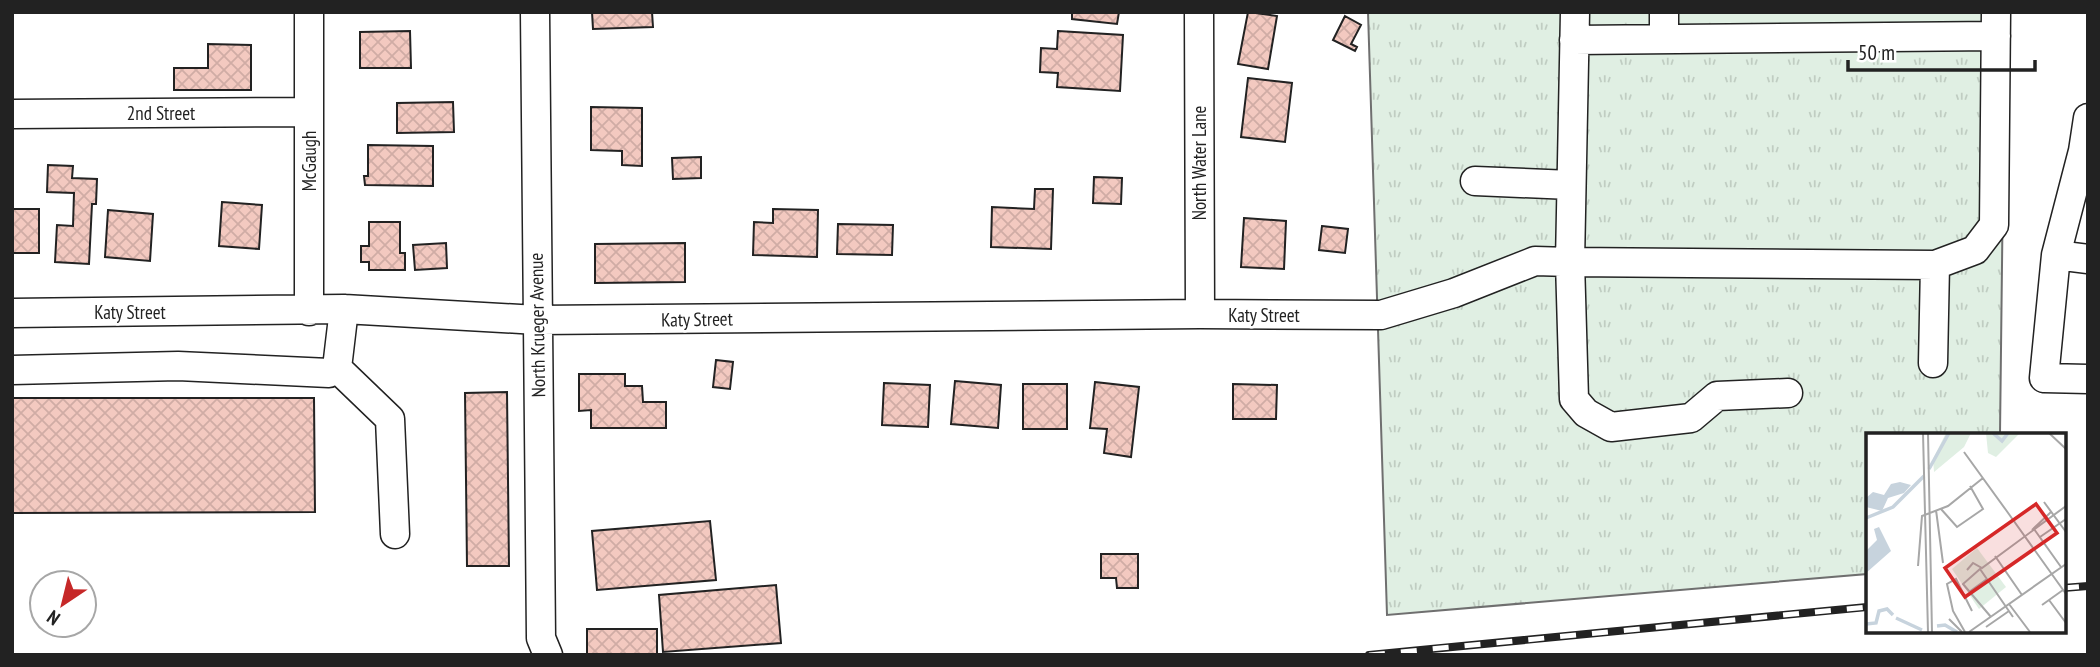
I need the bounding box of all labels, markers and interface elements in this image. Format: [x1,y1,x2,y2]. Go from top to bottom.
scale bar [1848,28,2035,72]
text: 50 m [1858,39,1895,66]
street label: 2nd Street [127,101,196,125]
street label: North Water Lane [1187,106,1211,220]
street label: McGaugh [297,131,321,191]
street label: North Krueger Avenue [524,252,550,398]
street label: Katy Street [94,300,167,324]
street label: Katy Street [1228,303,1301,327]
street label: Katy Street [661,306,734,332]
inset map [1866,433,2065,632]
north arrow [28,569,98,639]
text: N [42,605,64,631]

